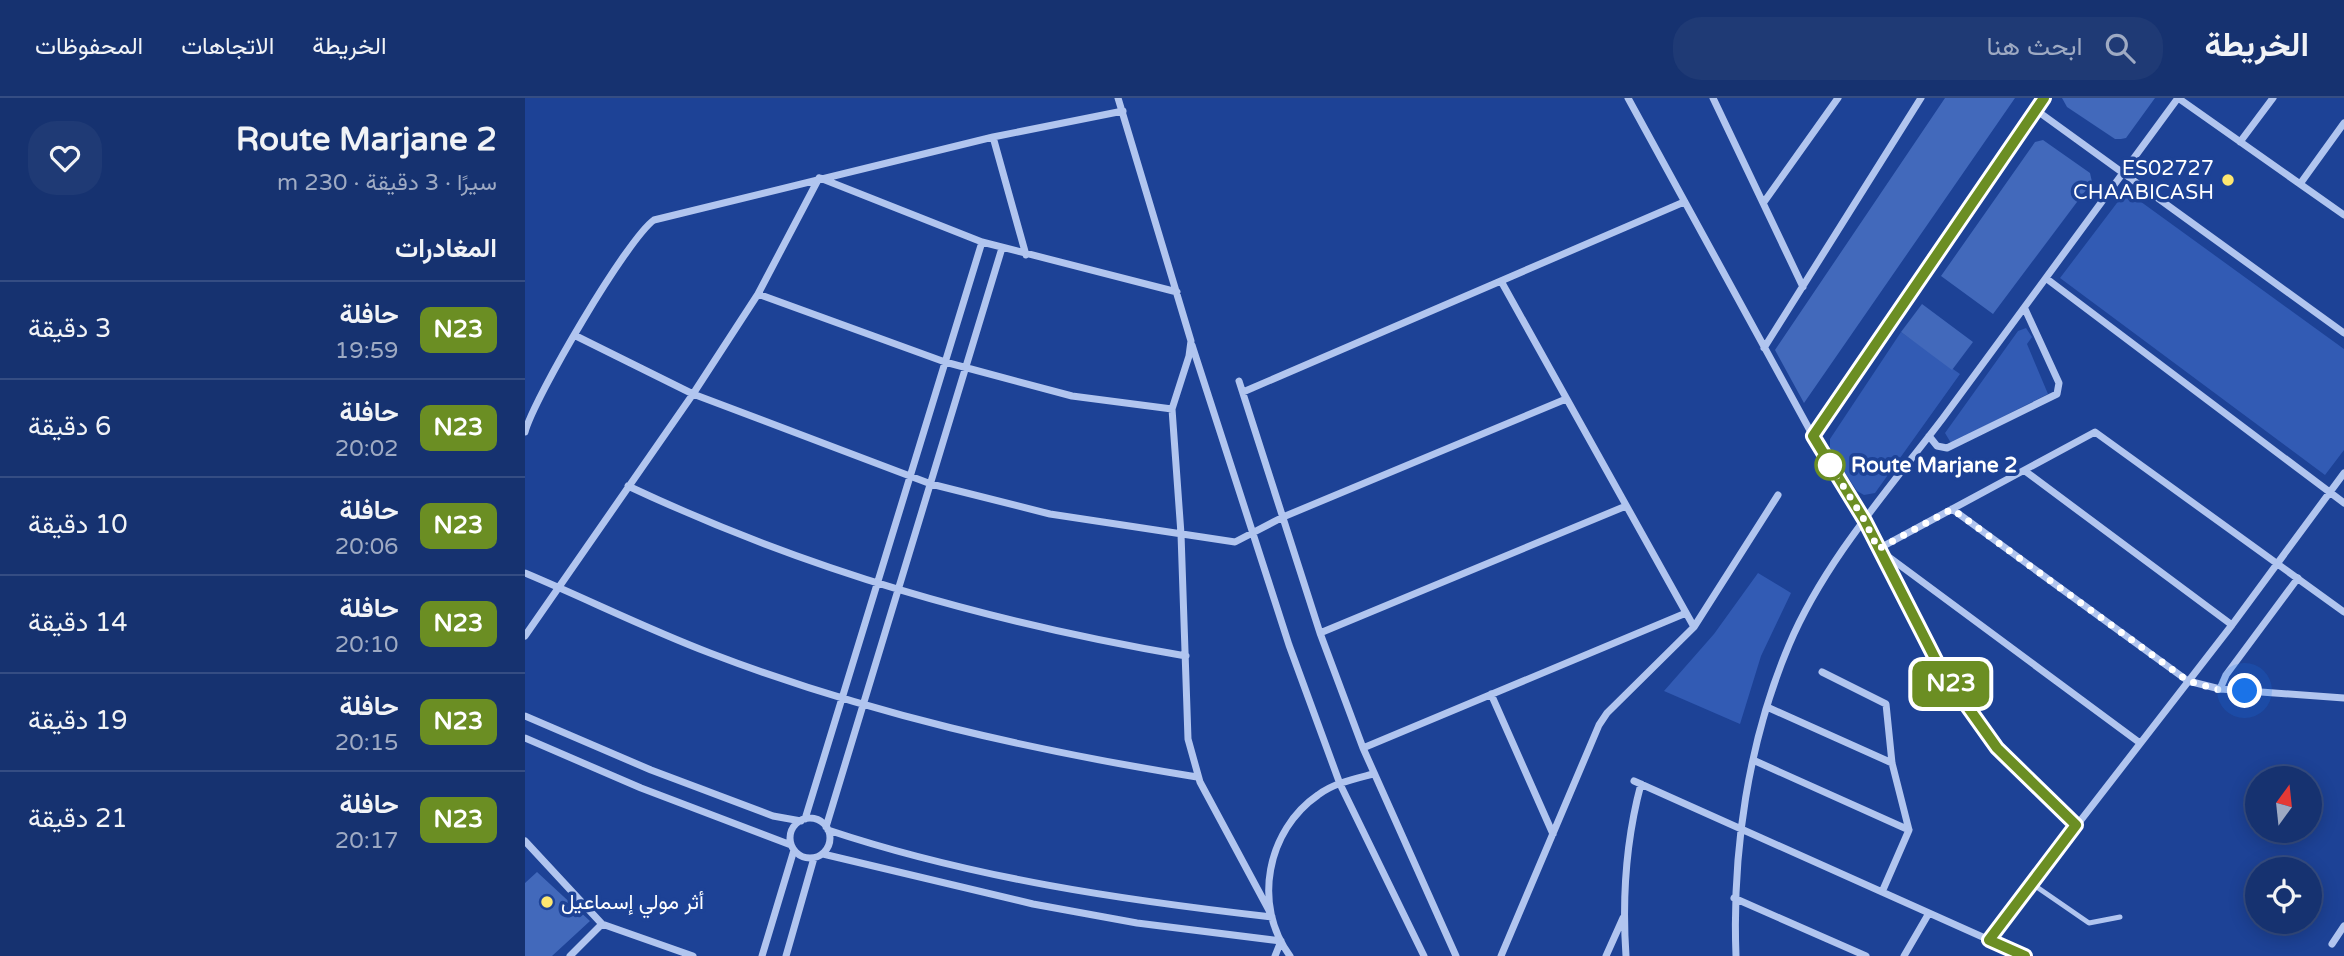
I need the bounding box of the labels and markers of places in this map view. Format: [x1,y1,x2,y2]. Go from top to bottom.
place label: ES02727 CHAABICASH [2073,156,2214,205]
marker: ES02727 CHAABICASH [2220,172,2236,188]
marker: Route Marjane 2 [1815,450,1845,480]
place label: Route Marjane 2 [1851,453,2017,478]
place label: أثر مولي إسماعيل [561,890,704,919]
marker: أثر مولي إسماعيل [539,894,555,910]

